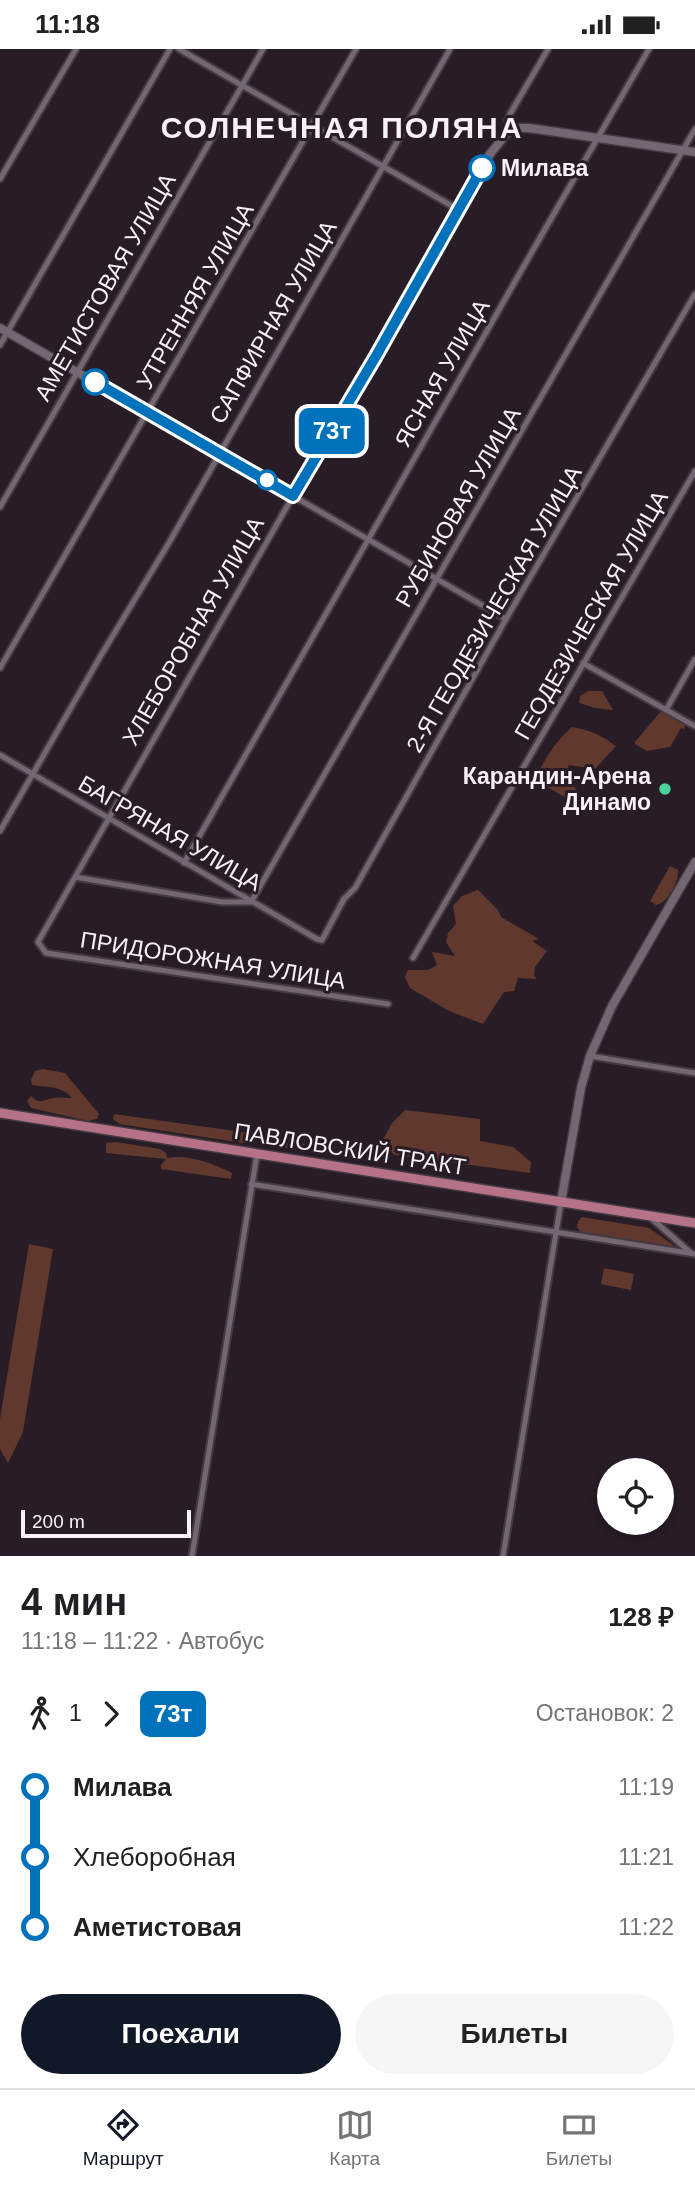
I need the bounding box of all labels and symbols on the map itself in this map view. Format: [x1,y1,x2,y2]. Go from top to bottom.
district label: СОЛНЕЧНАЯ ПОЛЯНА [161,111,523,144]
marker: Милава [469,155,495,181]
place label: Милава [501,155,589,181]
street label: АМЕТИСТОВАЯ УЛИЦА [29,168,181,405]
street label: УТРЕННЯЯ УЛИЦА [131,198,259,393]
street label: САПФИРНАЯ УЛИЦА [204,215,342,428]
street label: ЯСНАЯ УЛИЦА [389,294,495,451]
unlabelled marker [82,369,108,395]
street label: РУБИНОВАЯ УЛИЦА [390,402,526,612]
line badge: 73т [292,408,372,454]
street label: 2-Я ГЕОДЕЗИЧЕСКАЯ УЛИЦА [401,461,587,757]
unlabelled marker [257,470,277,490]
street label: ГЕОДЕЗИЧЕСКАЯ УЛИЦА [509,485,673,744]
street label: ХЛЕБОРОБНАЯ УЛИЦА [117,512,269,750]
place label: Карандин-Арена Динамо [463,763,651,815]
street label: БАГРЯНАЯ УЛИЦА [74,770,267,896]
marker: Карандин-Арена Динамо [657,781,673,797]
street label: ПРИДОРОЖНАЯ УЛИЦА [79,926,348,994]
street label: ПАВЛОВСКИЙ ТРАКТ [232,1117,468,1180]
scale bar [21,1507,191,1539]

